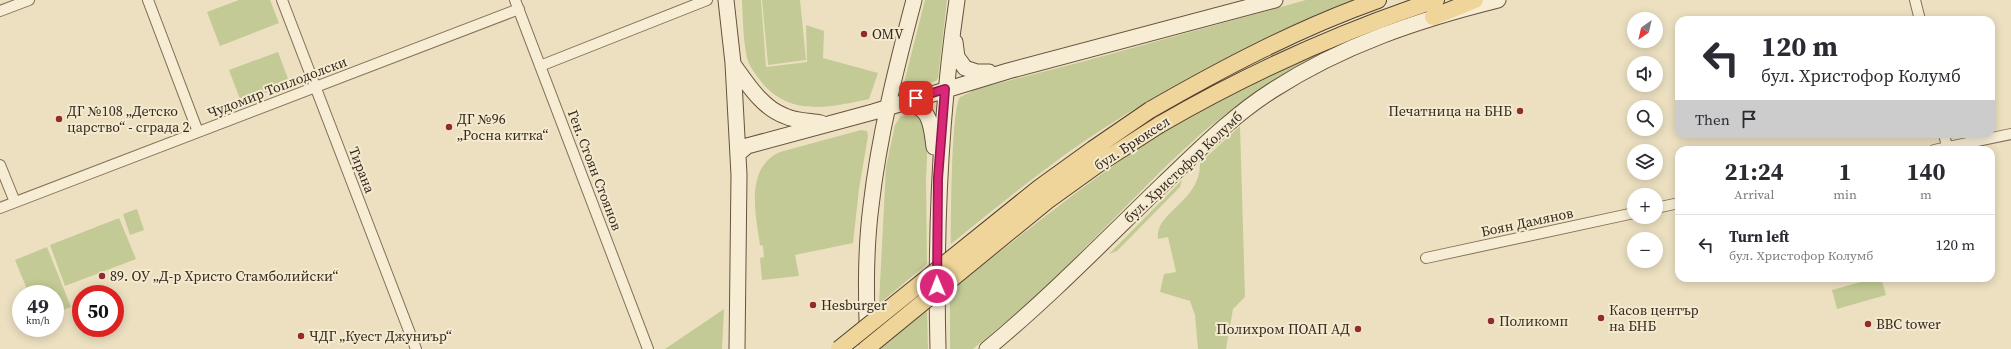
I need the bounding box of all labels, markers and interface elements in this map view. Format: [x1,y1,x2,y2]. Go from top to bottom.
north arrow [1627,12,1663,48]
map controls [1627,12,1663,268]
place label: OMV [872,24,904,44]
text: 120 m [1761,27,1838,65]
marker: OMV [859,29,869,39]
icon: left [1695,32,1747,84]
street label: Чудомир Топлодолски [204,51,350,123]
button: sound [1627,56,1663,92]
text: бул. Христофор Колумб [1761,63,1961,88]
pin [899,81,933,115]
icon: arrive [905,87,927,109]
button: search [1627,100,1663,136]
place label: ДГ №108 „Детско царство“ - сграда 2 [67,101,190,137]
place label: Печатница на БНБ [1388,101,1512,121]
marker: Печатница на БНБ [1515,106,1525,116]
street label: Ген. Стоян Стоянов [563,107,627,233]
street label: бул. Христофор Колумб [1119,107,1247,227]
icon: arrive [1738,108,1760,130]
place label: ДГ №96 „Росна китка“ [457,109,549,145]
text: Then [1695,109,1730,130]
street label: бул. Брюксел [1090,111,1174,175]
marker: ДГ №108 „Детско царство“ - сграда 2 [54,114,64,124]
marker: ДГ №96 „Росна китка“ [444,122,454,132]
street label: Тирана [344,144,380,197]
button: layers [1627,144,1663,180]
text: 21:24 [1725,155,1784,188]
text: 1 [1839,155,1852,188]
text: 140 [1906,155,1945,188]
text: Arrival [1734,186,1774,203]
text: min [1833,186,1857,203]
text: m [1920,186,1932,203]
button: + [1627,188,1663,224]
street label: Боян Дамянов [1479,202,1575,242]
text: Turn left [1729,226,1789,247]
button: − [1627,232,1663,268]
icon: left [1695,234,1717,256]
text: 120 m [1935,234,1975,255]
text: бул. Христофор Колумб [1729,247,1873,264]
position arrow [916,265,958,307]
place label: 89. ОУ „Д-р Христо Стамболийски“ [110,266,339,286]
marker: 89. ОУ „Д-р Христо Стамболийски“ [97,271,107,281]
speed limit sign: 50 [72,285,124,337]
text: 49 [27,292,49,320]
place label: Hesburger [821,295,887,315]
marker: Hesburger [808,300,818,310]
place label: Касов център на БНБ [1609,300,1699,336]
place label: Поликомп [1499,311,1569,331]
marker: Касов център на БНБ [1596,313,1606,323]
text: km/h [26,314,50,327]
place label: BBC tower [1876,314,1941,334]
marker: Поликомп [1486,316,1496,326]
place label: Полихром ПОАП АД [1216,319,1350,339]
marker: BBC tower [1863,319,1873,329]
marker: Полихром ПОАП АД [1353,324,1363,334]
place label: ЧДГ „Куест Джуниър“ [309,326,452,346]
marker: ЧДГ „Куест Джуниър“ [296,331,306,341]

